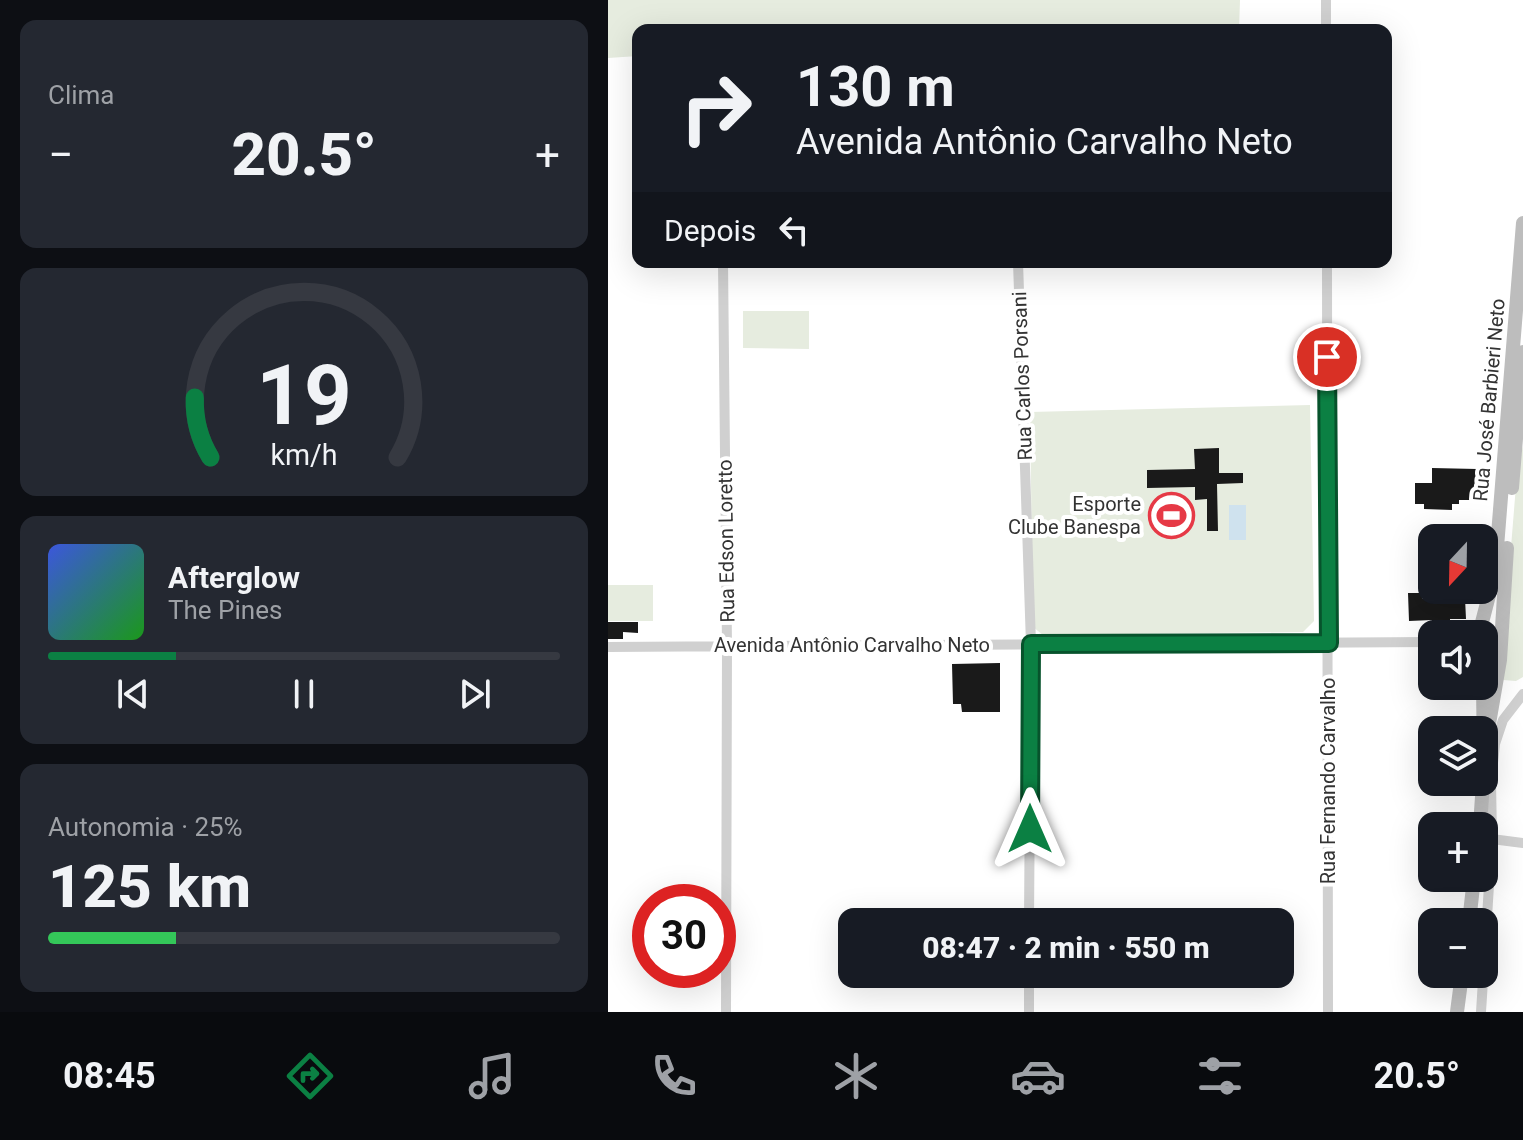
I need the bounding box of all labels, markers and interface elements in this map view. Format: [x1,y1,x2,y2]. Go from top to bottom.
text: 130 m [796,54,955,120]
icon: right [664,56,768,160]
text: Clima [48,80,115,110]
text: 20.5° [232,119,377,190]
text: Avenida Antônio Carvalho Neto [796,121,1293,163]
text: − [48,129,73,181]
text: + [535,129,560,181]
icon: left [772,208,816,252]
text: Depois [664,213,756,248]
street label: Rua Carlos Porsani [1007,291,1037,461]
street label: Rua José Barbieri Neto [1468,298,1510,502]
pin [1293,323,1361,391]
icon: arrive [1305,335,1349,379]
text: 19 [256,347,352,444]
text: km/h [270,438,338,472]
street label: Rua Edson Loretto [713,459,739,623]
place label: Esporte Clube Banespa [1008,492,1141,539]
sports icon: Esporte Clube Banespa [1148,492,1196,540]
north arrow [1418,524,1498,604]
map controls [1418,524,1498,988]
text: Afterglow [168,560,300,595]
text: The Pines [168,595,282,625]
button: sound [1418,620,1498,700]
street label: Avenida Antônio Carvalho Neto [714,633,990,657]
icon: previous [111,672,155,716]
icon: pause [282,672,326,716]
icon: next [453,672,497,716]
street label: Rua Fernando Carvalho [1316,678,1340,884]
button: layers [1418,716,1498,796]
position arrow [988,787,1072,871]
text: Autonomia · 25% [48,812,243,842]
button: + [1418,812,1498,892]
text: 125 km [48,851,251,922]
speed limit sign: 30 [632,884,736,988]
button: − [1418,908,1498,988]
text: 08:47 · 2 min · 550 m [922,930,1210,965]
icon: directions [282,1048,338,1104]
icon: music [464,1048,520,1104]
icon: phone [646,1048,702,1104]
icon: climate [828,1048,884,1104]
icon: car [1010,1048,1066,1104]
icon: filters [1192,1048,1248,1104]
text: 08:45 [63,1055,156,1097]
text: 20.5° [1374,1055,1460,1097]

